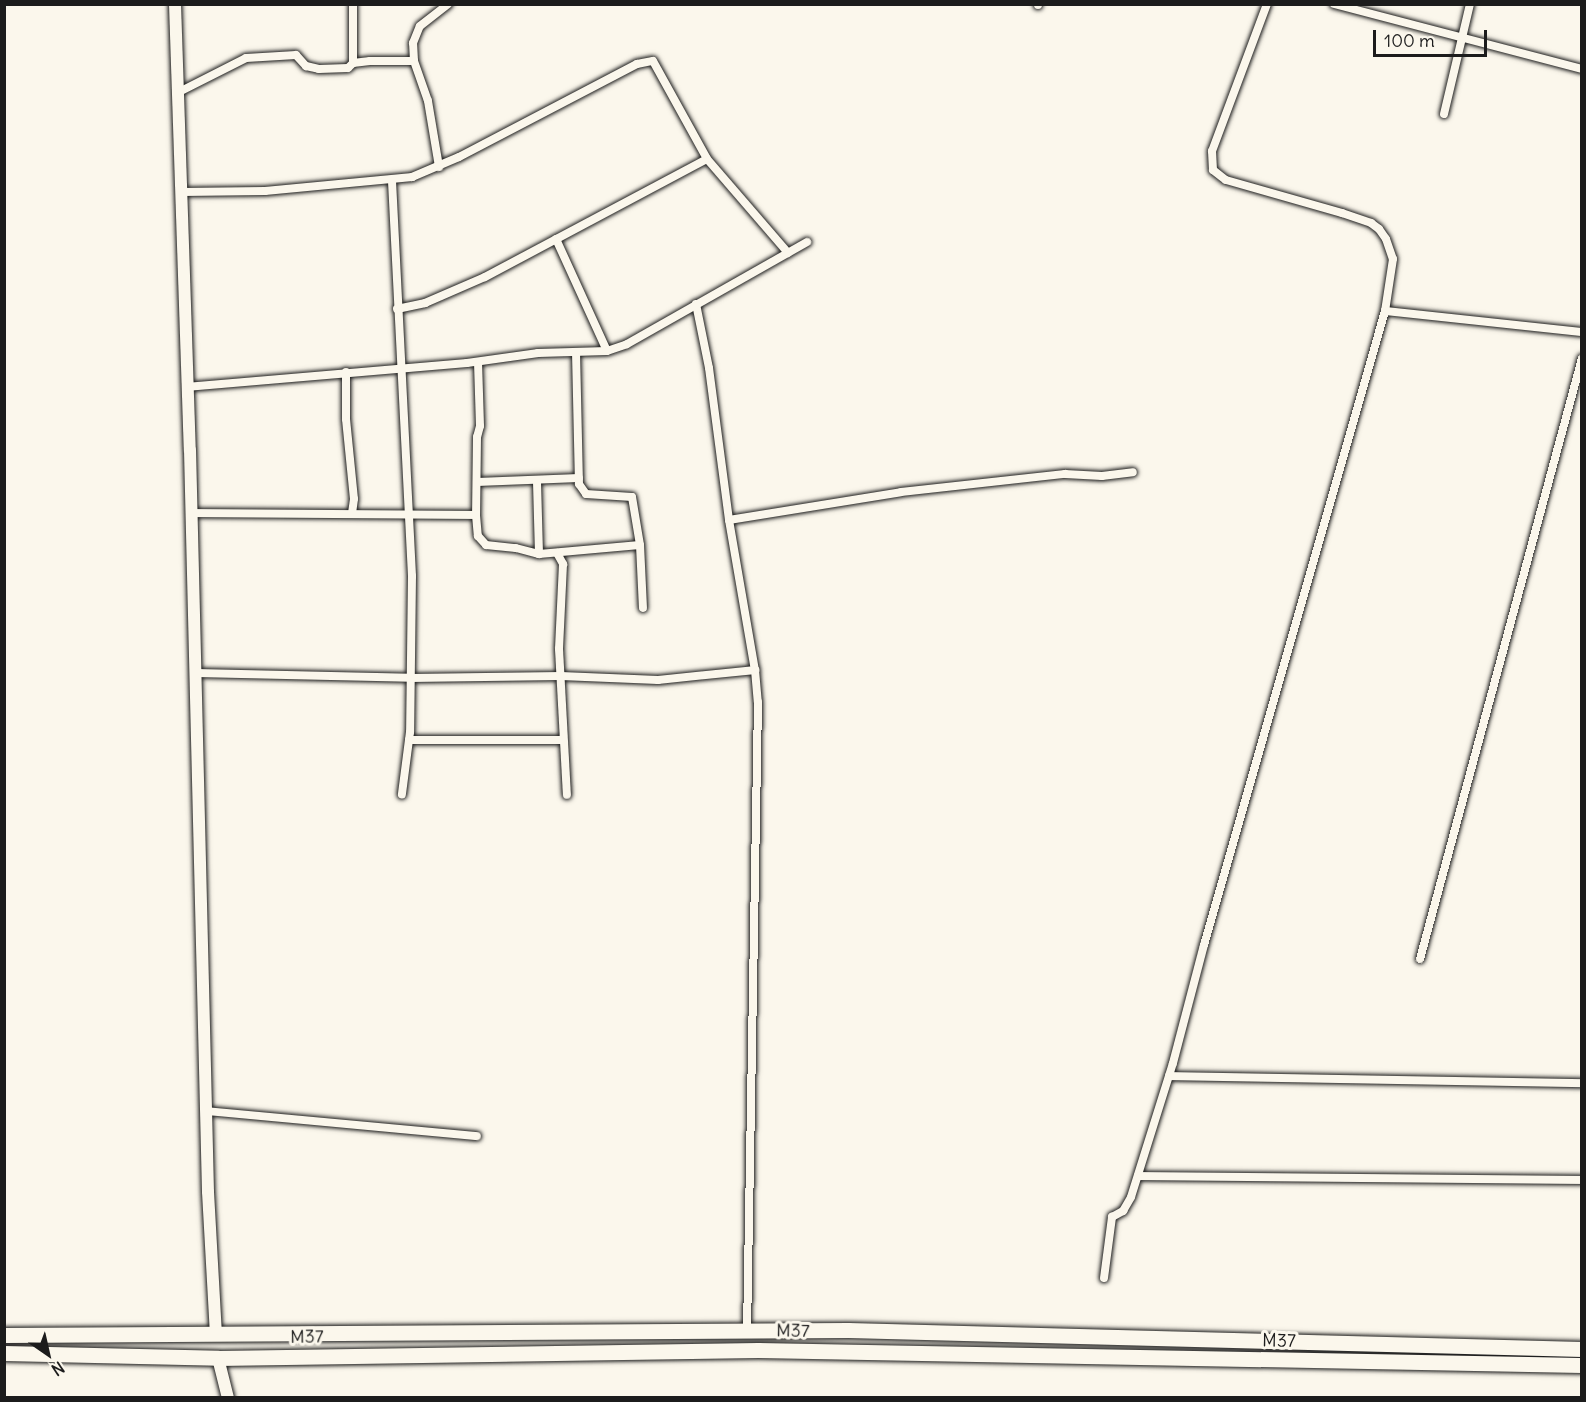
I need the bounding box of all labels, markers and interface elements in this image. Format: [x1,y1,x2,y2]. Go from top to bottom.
scale bar [1376,18,1490,56]
text: 100 m [1384,29,1435,52]
street label: M37 [776,1320,810,1342]
north arrow [18,1324,78,1384]
street label: M37 [290,1326,324,1348]
street label: M37 [1262,1330,1296,1352]
text: N [48,1358,68,1380]

